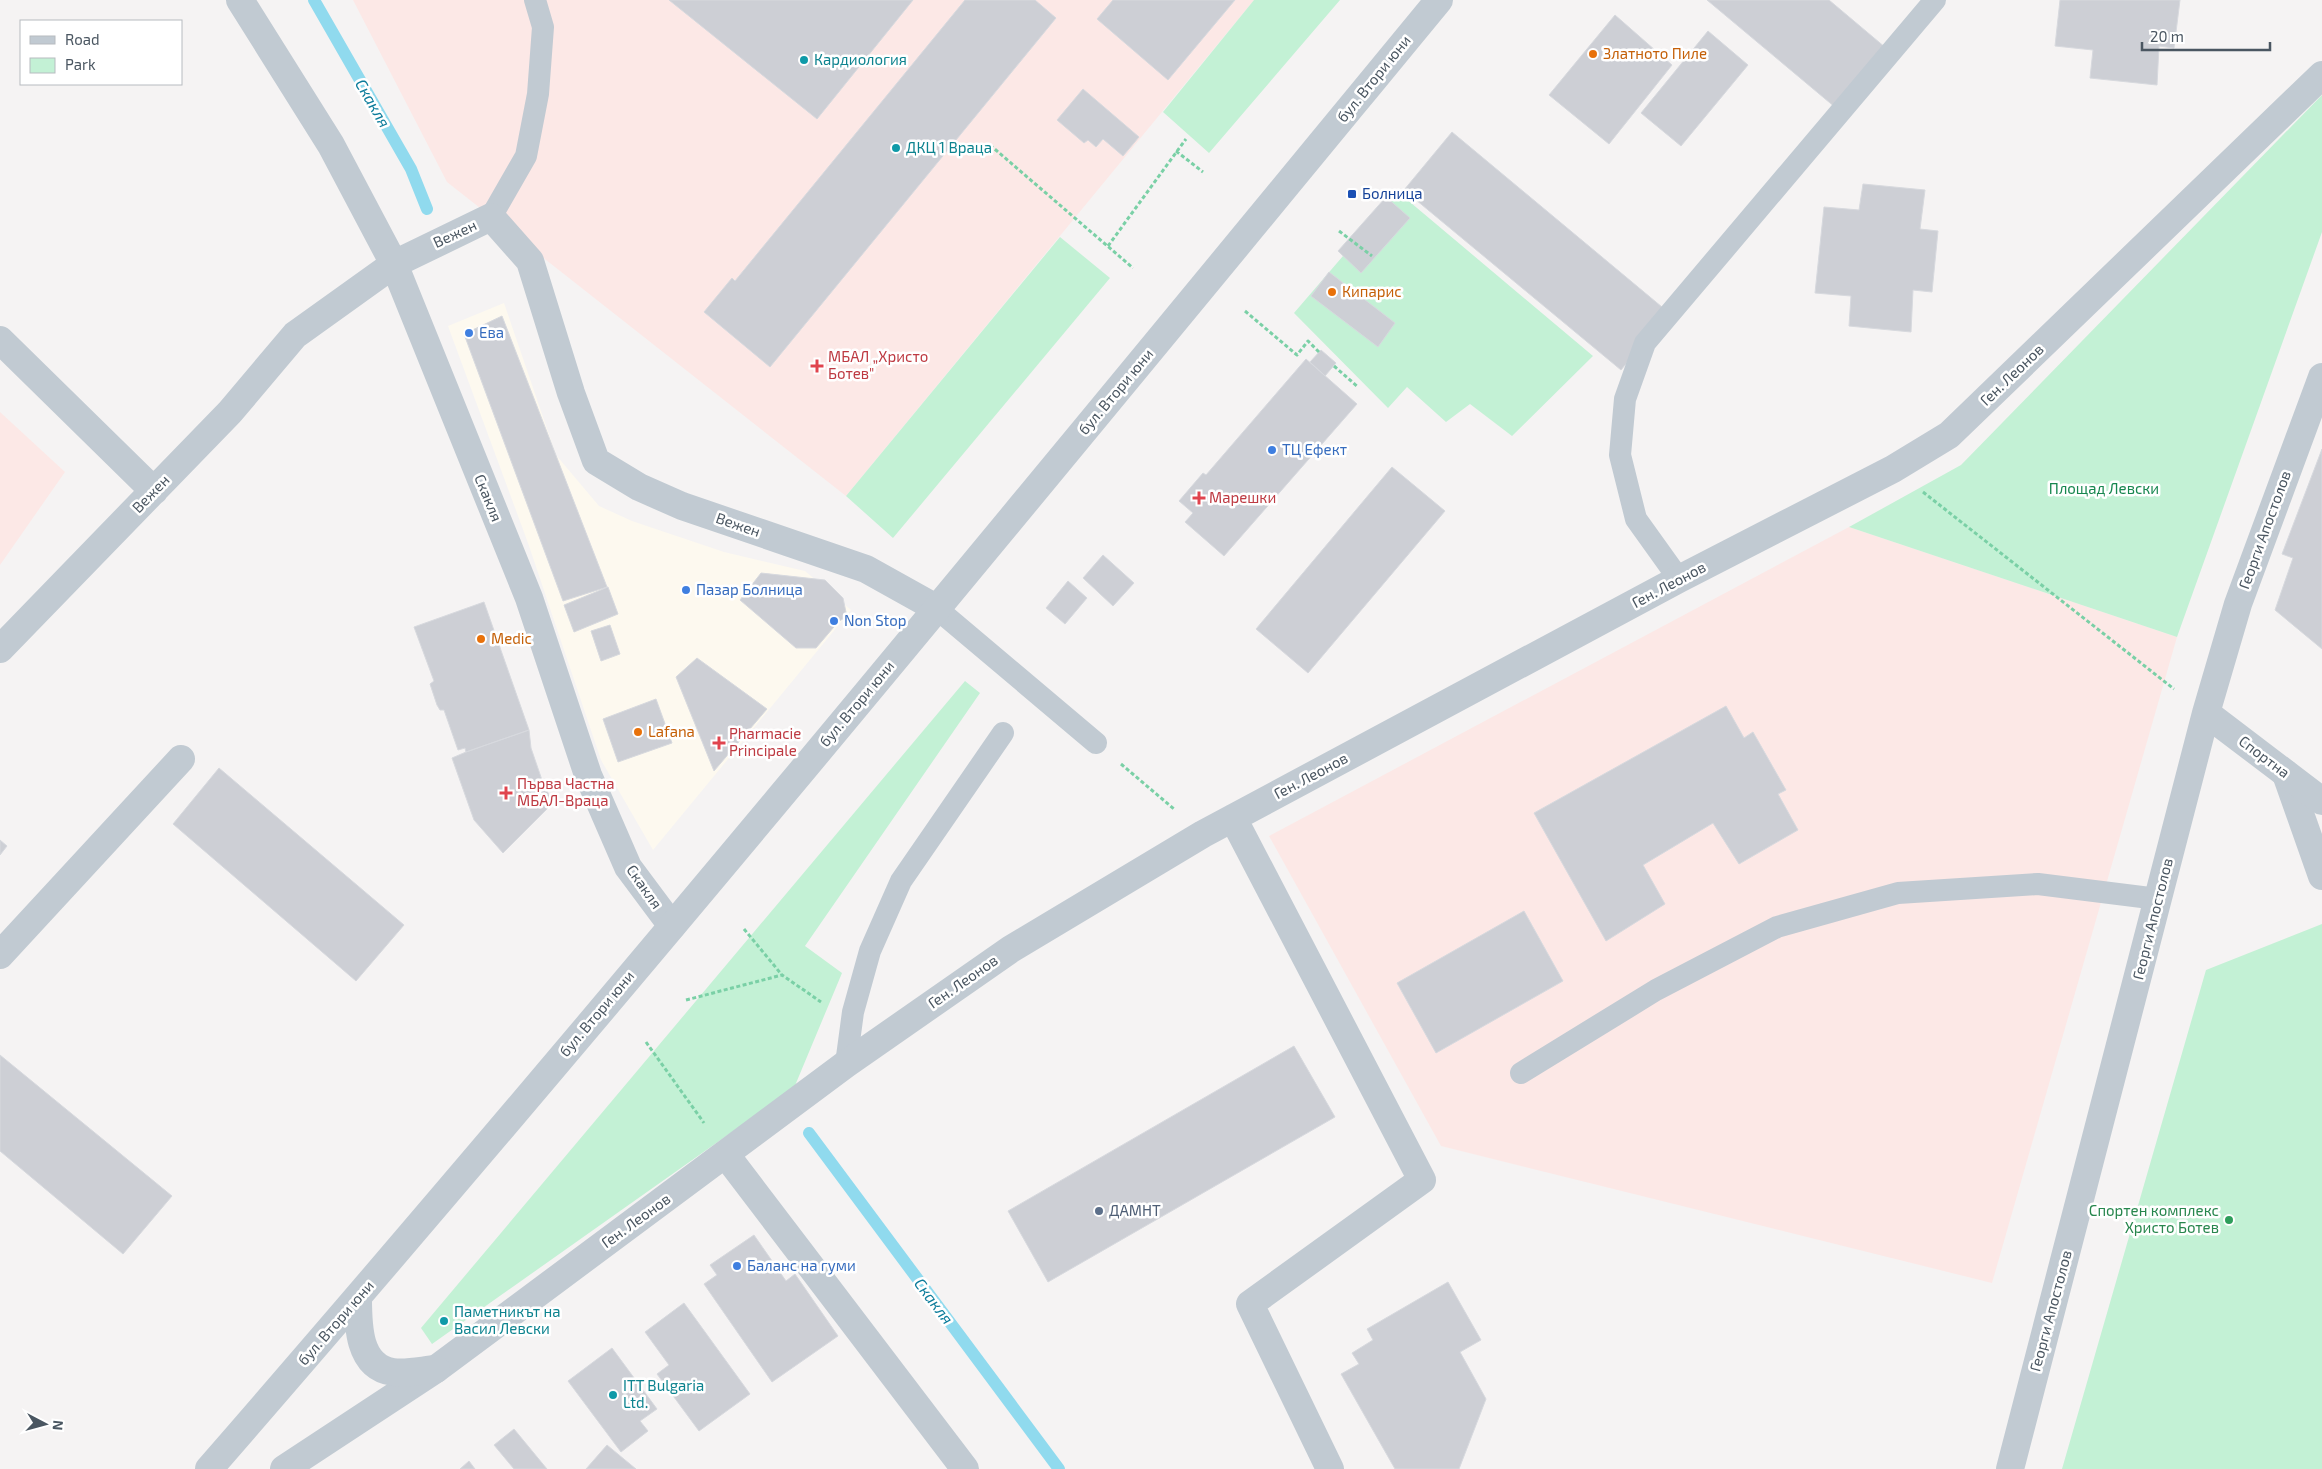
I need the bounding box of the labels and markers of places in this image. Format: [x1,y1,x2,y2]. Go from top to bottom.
place label: Златното Пиле [1603,44,1707,62]
marker: Златното Пиле [1587,48,1599,60]
place label: Кардиология [814,50,907,68]
marker: Кардиология [798,54,810,66]
place label: ДКЦ 1 Враца [906,138,992,156]
marker: ДКЦ 1 Враца [890,142,902,154]
place label: Болница [1362,184,1423,202]
marker: Болница [1346,188,1358,200]
place label: Кипарис [1342,282,1402,300]
marker: Кипарис [1326,286,1338,298]
place label: Ева [479,323,504,341]
marker: Ева [463,327,475,339]
place label: МБАЛ „Христо Ботев" [828,347,928,382]
marker: МБАЛ „Христо Ботев" [810,359,824,373]
place label: ТЦ Ефект [1282,440,1347,458]
marker: ТЦ Ефект [1266,444,1278,456]
place label: Марешки [1209,488,1276,506]
marker: Марешки [1193,492,1205,504]
place label: Пазар Болница [696,580,803,598]
marker: Пазар Болница [680,584,692,596]
place label: Non Stop [844,611,906,629]
marker: Non Stop [828,615,840,627]
place label: Medic [491,629,532,647]
marker: Medic [475,633,487,645]
place label: Lafana [648,722,695,740]
place label: Pharmacie Principale [729,724,801,759]
marker: Lafana [632,726,644,738]
marker: Pharmacie Principale [713,737,725,749]
place label: Първа Частна МБАЛ-Враца [517,774,615,809]
marker: Първа Частна МБАЛ-Враца [499,786,513,800]
place label: ДАМНТ [1109,1201,1161,1219]
place label: Спортен комплекс Христо Ботев [2089,1201,2219,1236]
marker: ДАМНТ [1093,1205,1105,1217]
marker: Спортен комплекс Христо Ботев [2223,1214,2235,1226]
place label: Баланс на гуми [747,1256,856,1275]
marker: Баланс на гуми [731,1260,743,1272]
place label: Паметникът на Васил Левски [454,1302,560,1337]
marker: Паметникът на Васил Левски [438,1315,450,1327]
place label: ITT Bulgaria Ltd. [623,1376,704,1411]
marker: ITT Bulgaria Ltd. [607,1389,619,1401]

